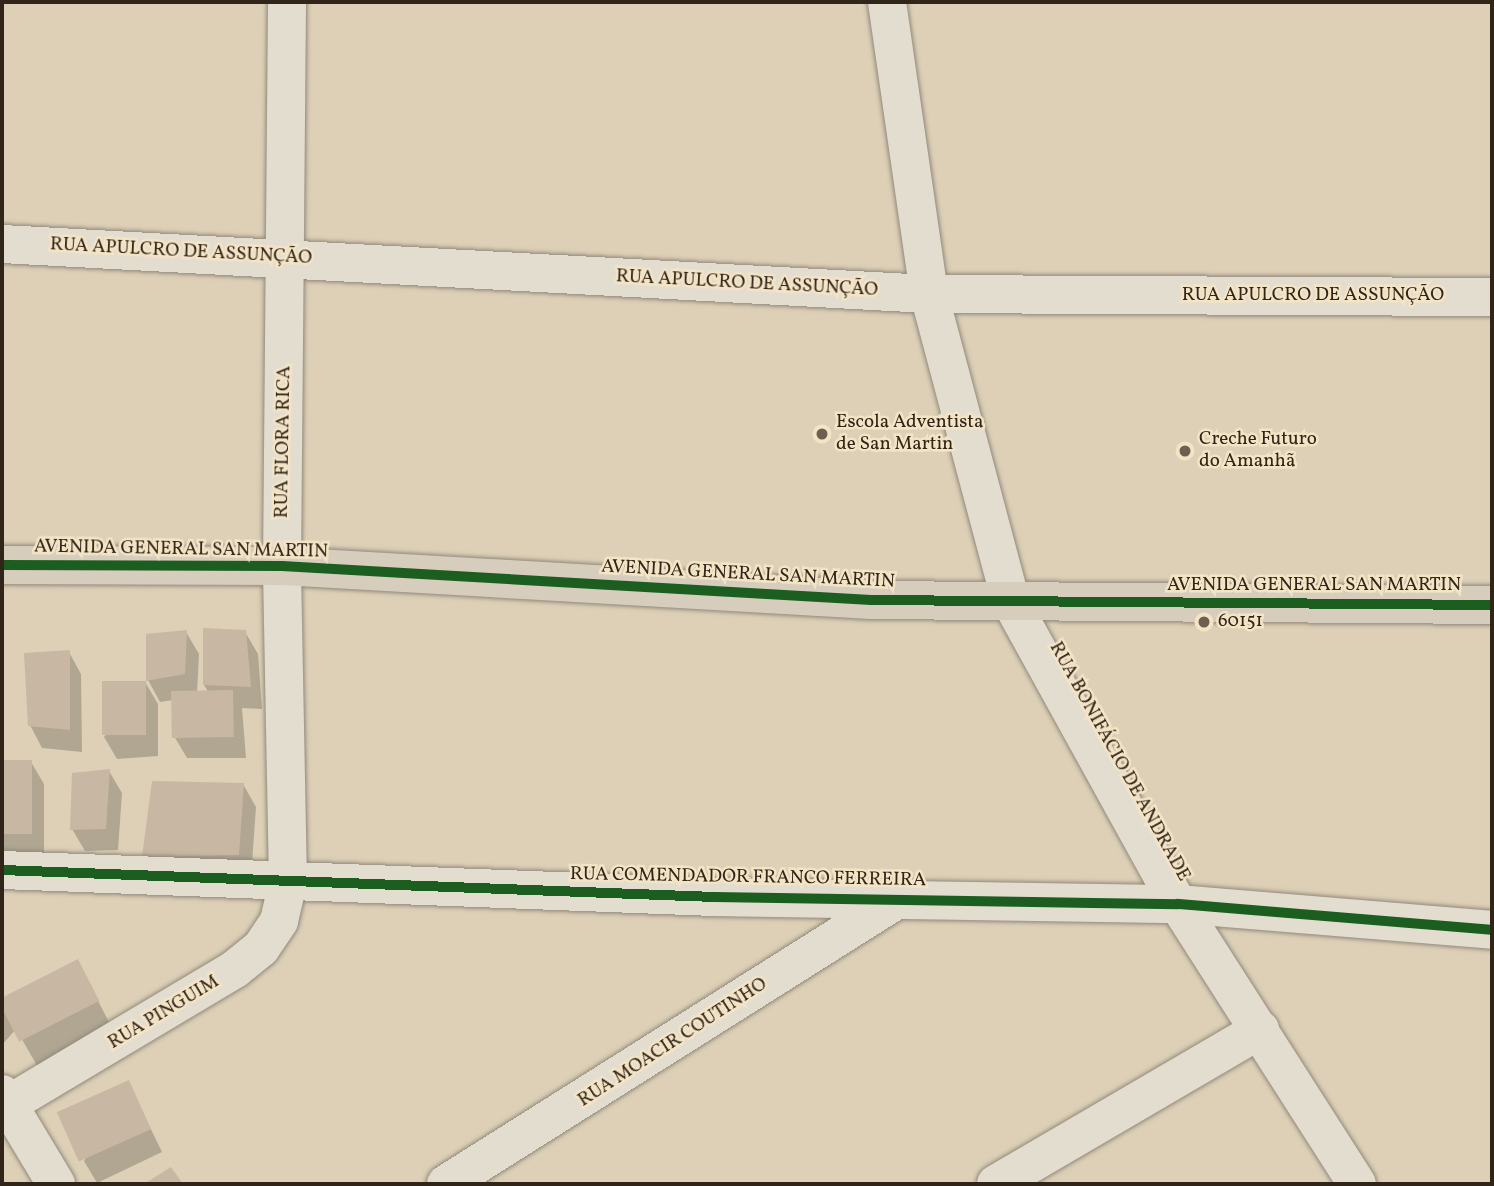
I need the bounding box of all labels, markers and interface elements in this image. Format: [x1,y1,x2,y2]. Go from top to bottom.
street label: RUA APULCRO DE ASSUNÇÃO [49,234,313,270]
street label: RUA APULCRO DE ASSUNÇÃO [615,266,879,302]
street label: RUA APULCRO DE ASSUNÇÃO [1182,285,1444,307]
street label: RUA FLORA RICA [271,365,297,519]
place label: Escola Adventista de San Martin [836,412,983,456]
marker: Escola Adventista de San Martin [814,426,830,442]
place label: Creche Futuro do Amanhã [1199,429,1317,473]
marker: Creche Futuro do Amanhã [1177,443,1193,459]
street label: AVENIDA GENERAL SAN MARTIN [34,536,328,564]
street label: AVENIDA GENERAL SAN MARTIN [601,556,895,594]
street label: AVENIDA GENERAL SAN MARTIN [1167,575,1461,597]
place label: 60151 [1218,611,1263,633]
marker: 60151 [1196,614,1212,630]
street label: RUA BONIFÁCIO DE ANDRADE [1044,638,1194,886]
street label: RUA COMENDADOR FRANCO FERREIRA [570,863,926,893]
street label: RUA PINGUIM [104,971,224,1055]
street label: RUA MOACIR COUTINHO [574,973,772,1113]

